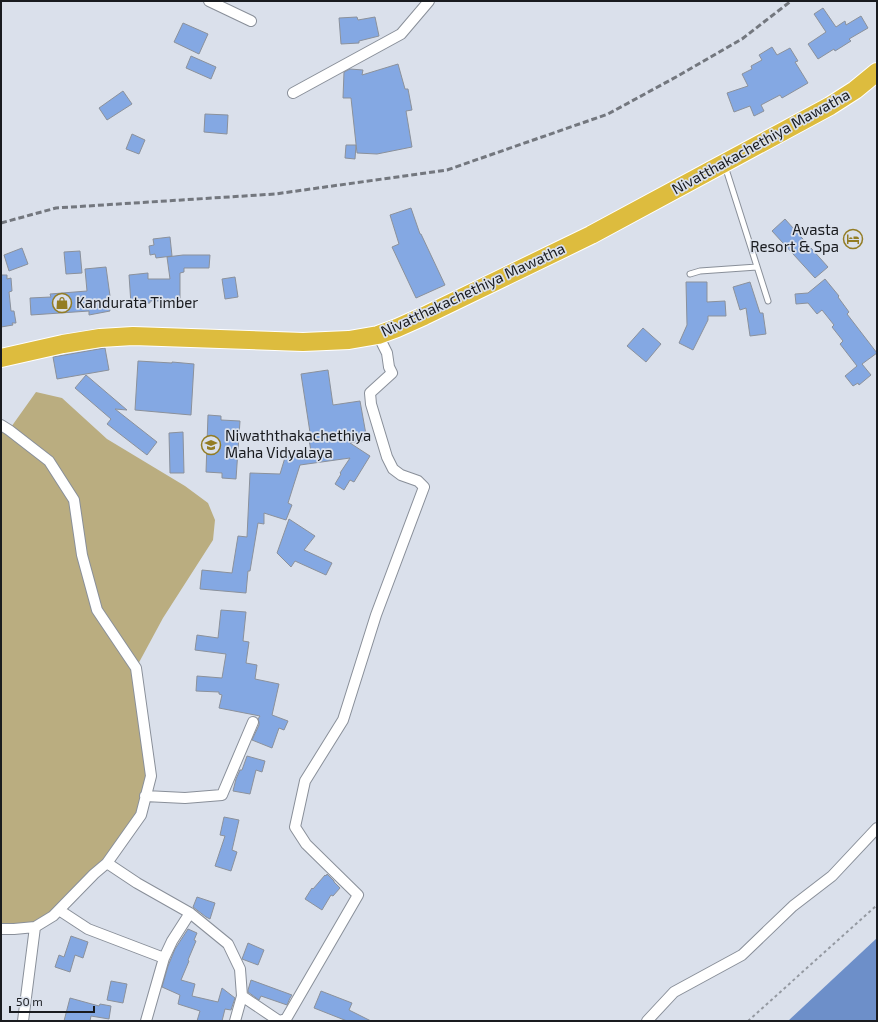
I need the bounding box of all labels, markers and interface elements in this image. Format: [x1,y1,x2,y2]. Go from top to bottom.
street label: Nivatthakachethiya Mawatha [668,85,853,198]
place label: Avasta Resort & Spa [750,220,839,255]
hotel icon: Avasta Resort & Spa [842,228,864,250]
street label: Nivatthakachethiya Mawatha [378,238,567,340]
shop icon: Kandurata Timber [51,292,73,314]
place label: Kandurata Timber [76,293,198,311]
place label: Niwaththakachethiya Maha Vidyalaya [225,426,371,461]
school or university icon: Niwaththakachethiya Maha Vidyalaya [200,434,222,456]
scale bar [10,988,94,1014]
text: 50 m [16,994,43,1008]

